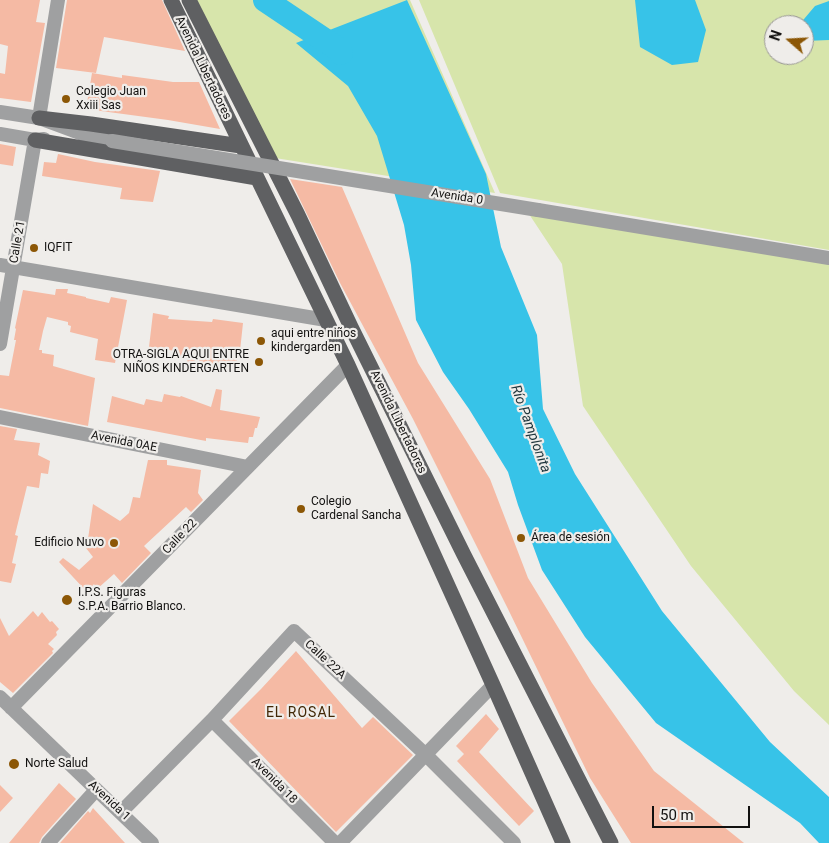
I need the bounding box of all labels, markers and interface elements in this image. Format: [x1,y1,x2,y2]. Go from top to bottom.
street label: Avenida Libertadores [172,14,234,122]
north arrow [764,15,814,65]
text: N [767,28,785,43]
place label: Colegio Juan Xxiii Sas [76,85,146,113]
marker: Colegio Juan Xxiii Sas [60,93,72,105]
street label: Avenida 0 [430,186,484,208]
street label: Calle 21 [7,220,29,264]
place label: IQFIT [44,241,72,255]
marker: IQFIT [28,242,40,254]
place label: aqui entre niños kindergarden [271,327,356,355]
marker: aqui entre niños kindergarden [255,335,267,347]
place label: OTRA-SIGLA AQUI ENTRE NIÑOS KINDERGARTEN [113,348,249,376]
marker: OTRA-SIGLA AQUI ENTRE NIÑOS KINDERGARTEN [253,356,265,368]
street label: Avenida Libertadores [367,368,429,476]
water label: Río Pamplonita [506,383,554,475]
street label: Avenida 0AE [90,429,158,455]
place label: Colegio Cardenal Sancha [311,495,401,523]
marker: Colegio Cardenal Sancha [295,503,307,515]
street label: Calle 22 [160,517,200,557]
place label: Área de sesión [531,531,610,545]
marker: Área de sesión [515,532,527,544]
place label: Edificio Nuvo [34,536,104,550]
marker: Edificio Nuvo [108,537,120,549]
place label: I.P.S. Figuras S.P.A. Barrio Blanco. [78,586,186,614]
marker: I.P.S. Figuras S.P.A. Barrio Blanco. [60,593,74,607]
street label: Calle 22A [302,637,348,683]
district label: EL ROSAL [265,705,337,721]
street label: Avenida 18 [248,755,300,807]
marker: Norte Salud [7,757,21,771]
place label: Norte Salud [25,757,88,771]
street label: Avenida 1 [85,778,133,824]
scale bar [654,796,752,828]
text: 50 m [660,806,694,824]

